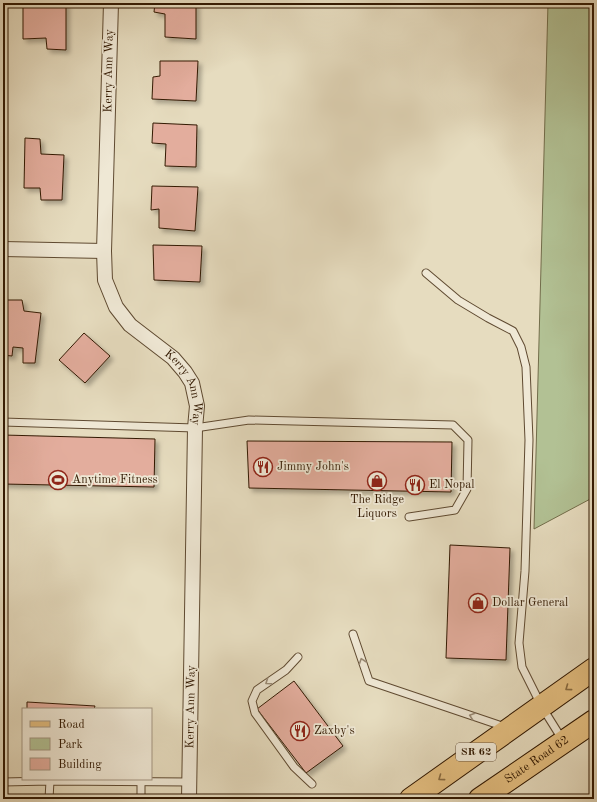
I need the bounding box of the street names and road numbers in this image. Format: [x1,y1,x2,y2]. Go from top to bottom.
street label: Kerry Ann Way [102,28,116,113]
street label: Kerry Ann Way [162,348,203,427]
street label: Kerry Ann Way [184,664,198,749]
street label: State Road 62 [503,734,571,786]
road number: SR 62 [456,743,496,761]

